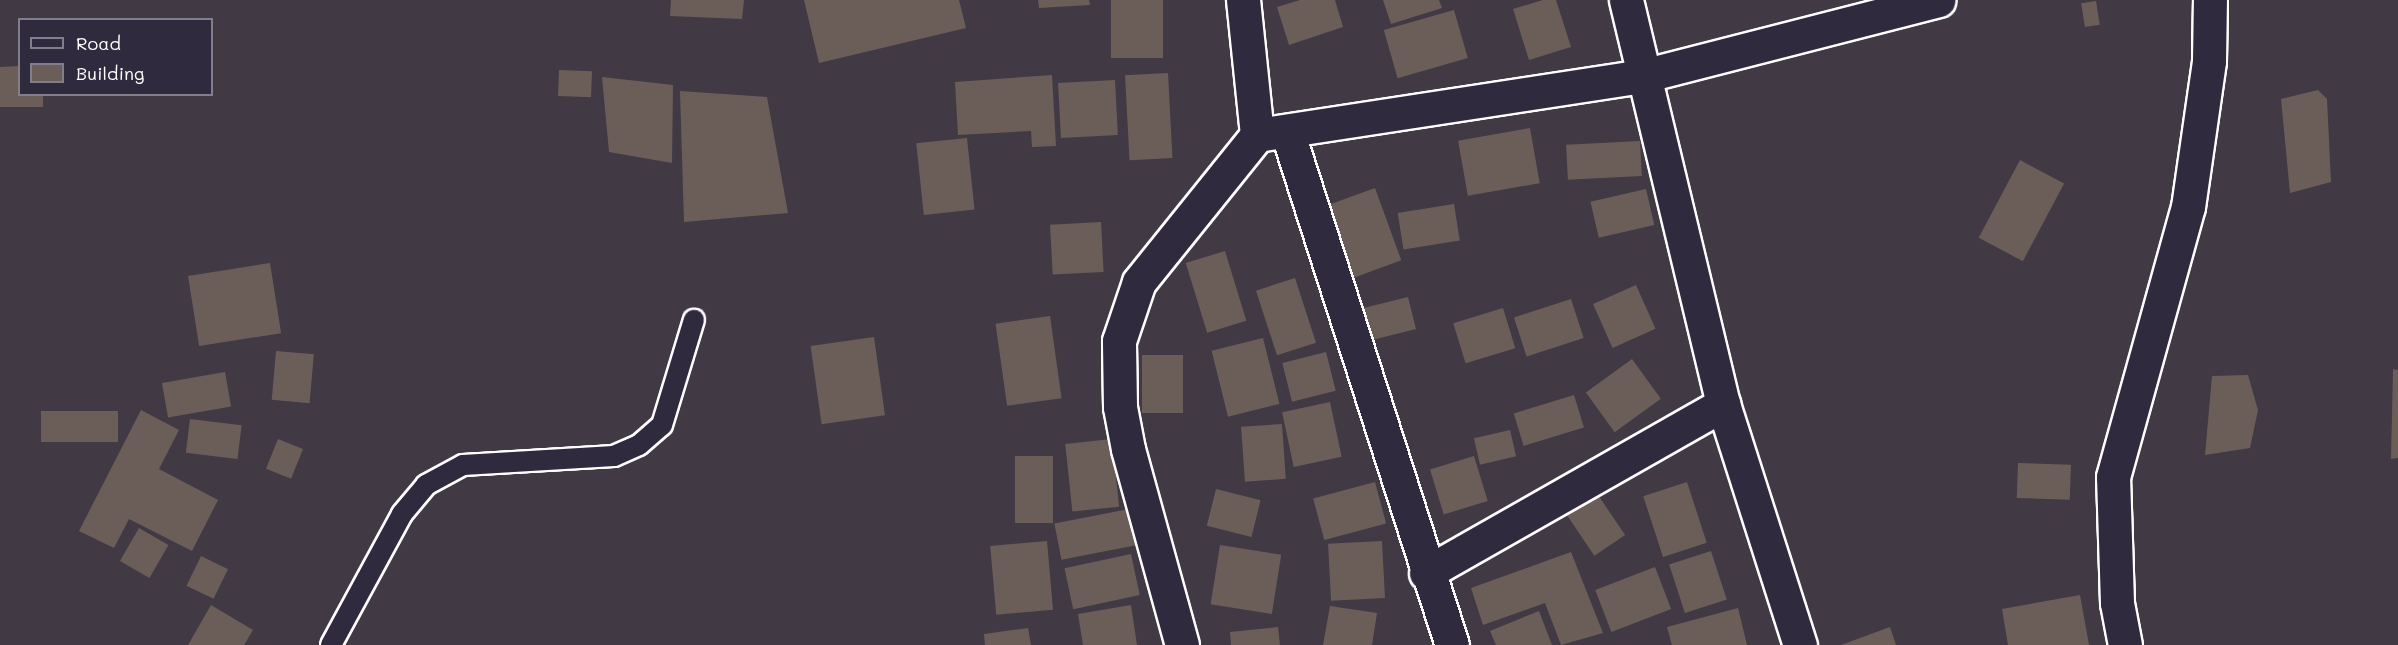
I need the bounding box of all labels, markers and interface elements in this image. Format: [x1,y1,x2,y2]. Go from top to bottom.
legend [18,18,213,96]
text: Road [76,31,121,55]
text: Building [76,61,144,85]

